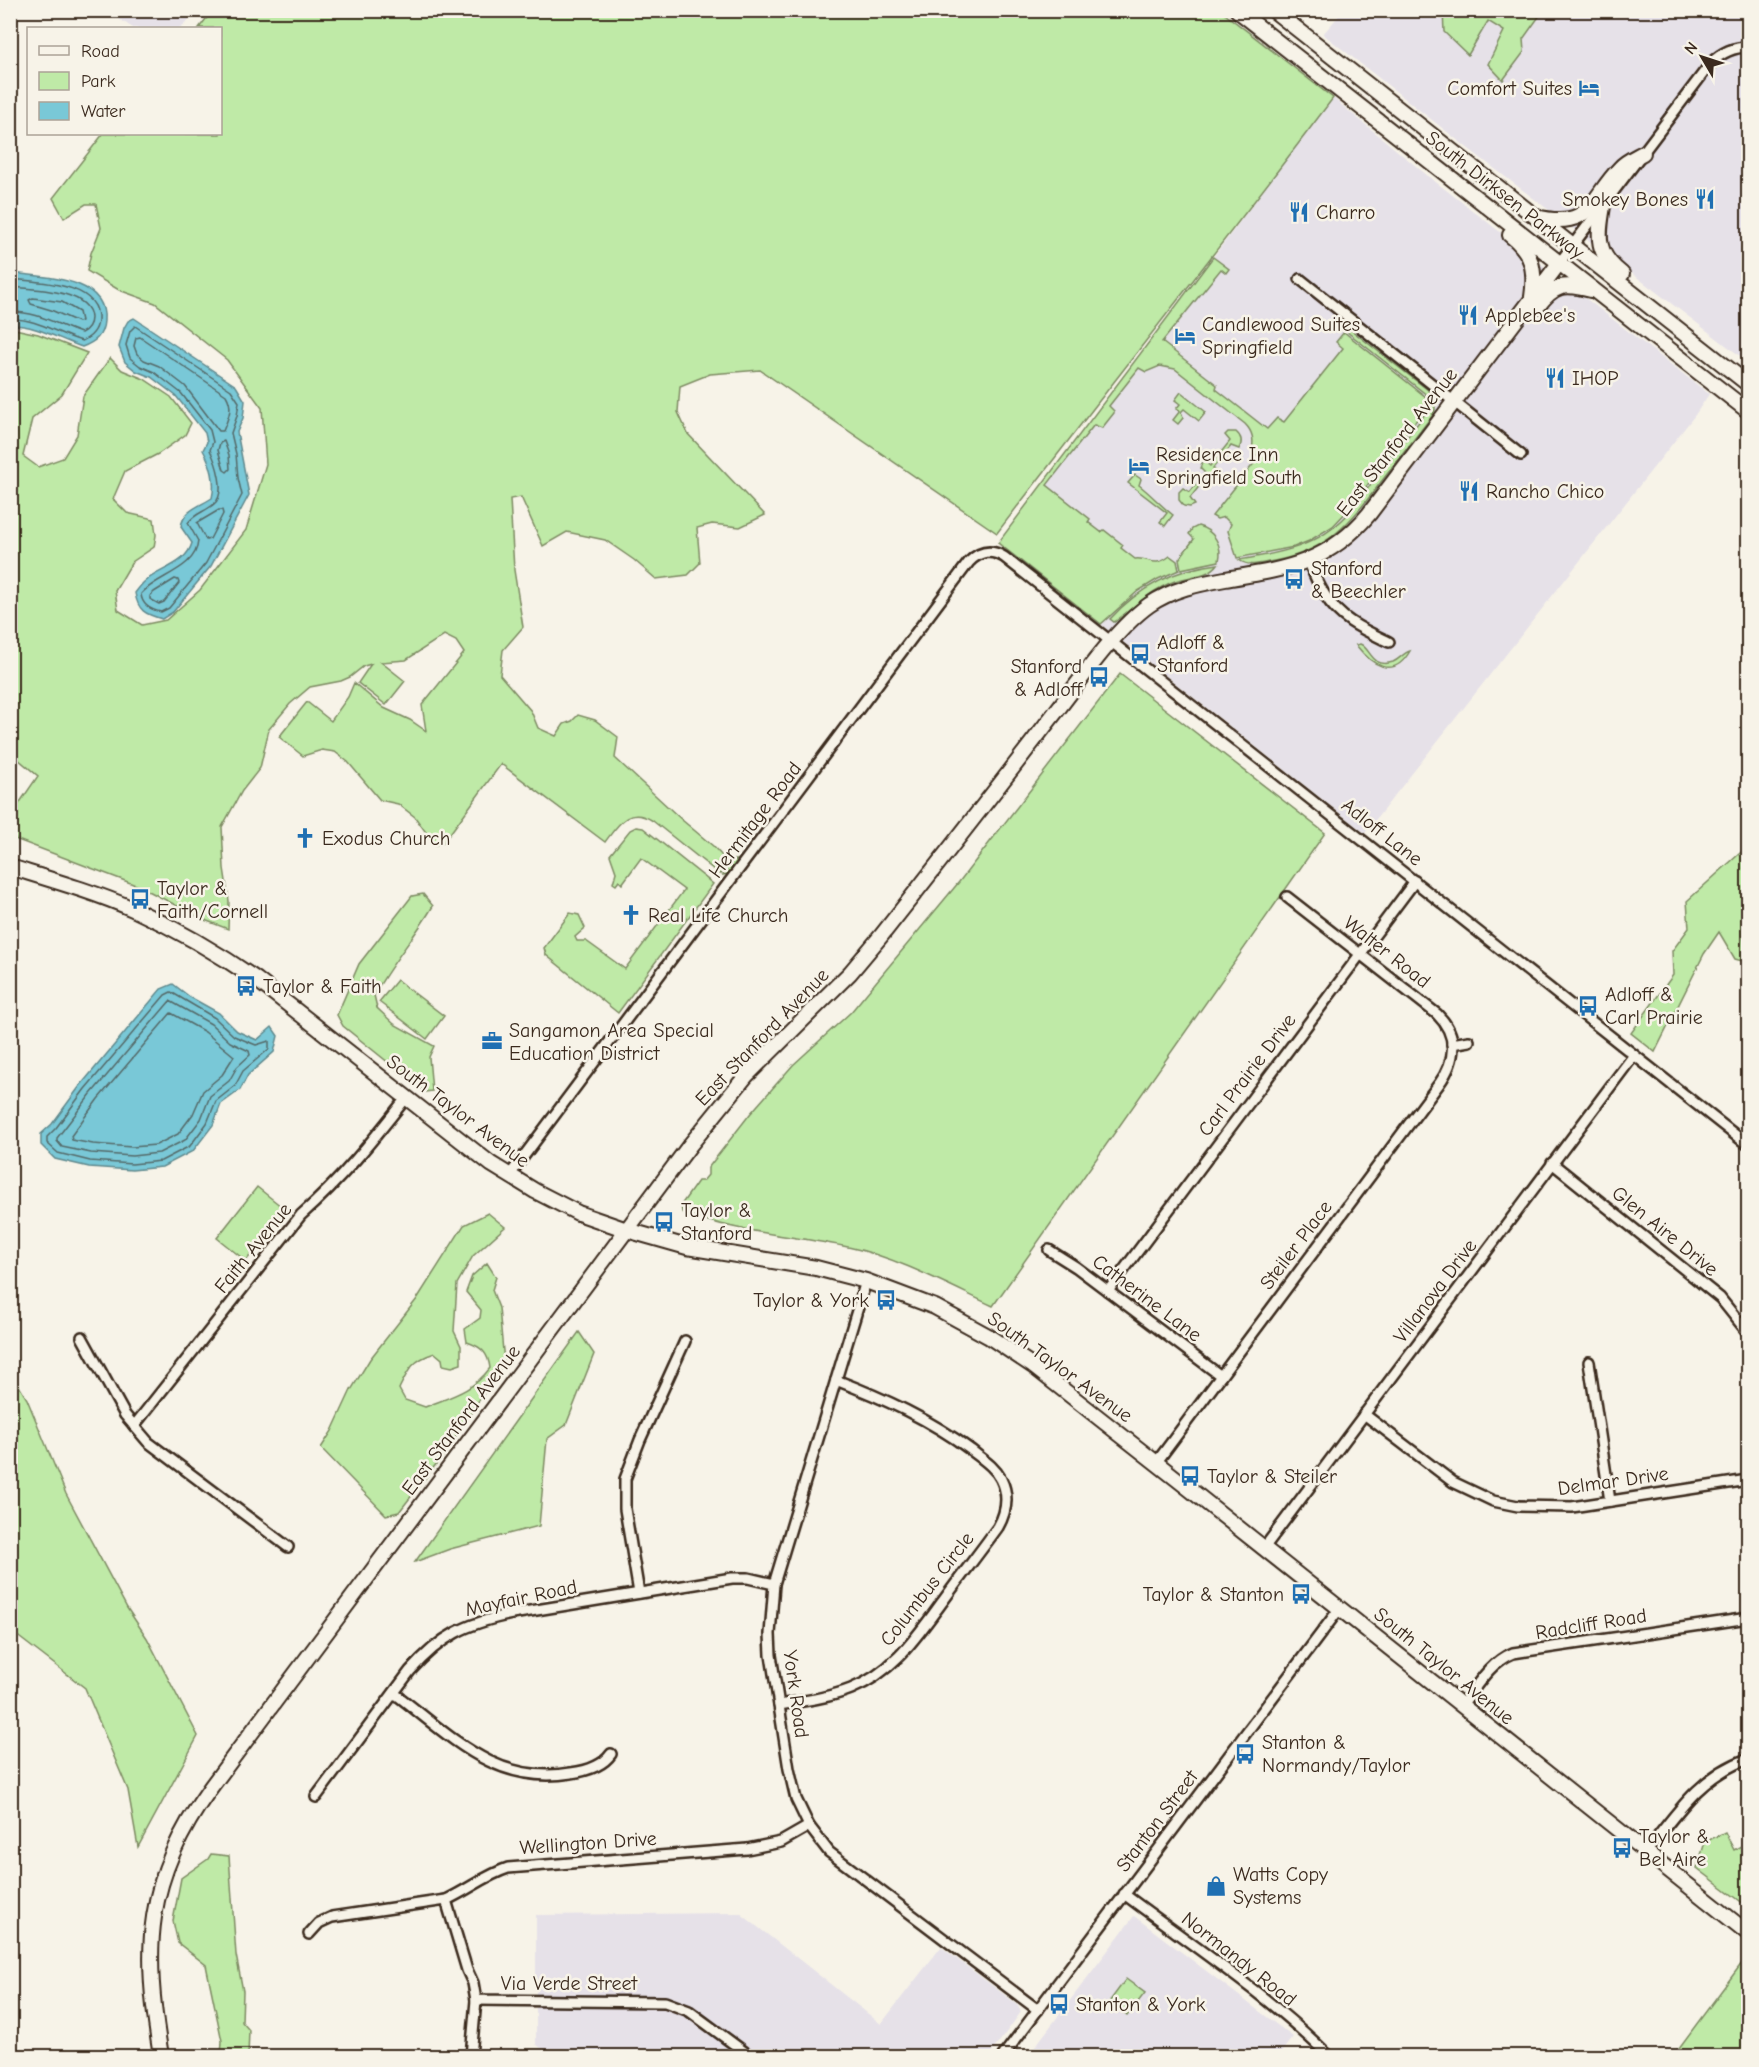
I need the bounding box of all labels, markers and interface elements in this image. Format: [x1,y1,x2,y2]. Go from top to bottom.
legend [27,27,222,135]
north arrow [1672,27,1732,87]
text: N [1681,38,1701,58]
text: Road [81,41,120,62]
text: Park [81,71,116,92]
hotel icon: Comfort Suites [1577,76,1601,100]
place label: Comfort Suites [1447,77,1572,100]
text: Water [81,101,126,122]
street label: South Dirksen Parkway [1421,126,1589,264]
restaurant icon: Smokey Bones [1693,187,1717,211]
place label: Smokey Bones [1563,188,1688,211]
restaurant icon: Charro [1287,200,1311,224]
place label: Charro [1316,201,1375,224]
restaurant icon: Applebee's [1456,303,1480,327]
place label: Applebee's [1485,304,1575,327]
place label: Candlewood Suites Springfield [1202,313,1360,359]
hotel icon: Candlewood Suites Springfield [1173,324,1197,348]
street label: East Stanford Avenue [1332,363,1462,521]
restaurant icon: IHOP [1543,366,1567,390]
place label: IHOP [1572,367,1618,390]
place label: Residence Inn Springfield South [1156,443,1302,489]
hotel icon: Residence Inn Springfield South [1127,454,1151,478]
restaurant icon: Rancho Chico [1457,479,1481,503]
place label: Rancho Chico [1486,480,1604,503]
place label: Stanford & Beechler [1311,557,1406,603]
bus stop icon: Stanford & Beechler [1282,567,1306,591]
place label: Adloff & Stanford [1157,631,1228,677]
bus stop icon: Adloff & Stanford [1128,642,1152,666]
place label: Stanford & Adloff [1011,655,1083,701]
bus stop icon: Stanford & Adloff [1087,665,1111,689]
street label: Hermitage Road [704,757,806,883]
street label: Adloff Lane [1337,793,1427,871]
church icon: Exodus Church [293,826,317,850]
place label: Exodus Church [322,827,450,850]
place label: Taylor & Faith/Cornell [157,877,268,923]
bus stop icon: Taylor & Faith/Cornell [128,887,152,911]
church icon: Real Life Church [619,903,643,927]
place label: Real Life Church [648,904,788,927]
street label: Walter Road [1339,911,1435,993]
street label: East Stanford Avenue [691,964,833,1110]
bus stop icon: Taylor & Faith [234,974,258,998]
place label: Taylor & Faith [263,975,382,998]
place label: Adloff & Carl Prairie [1605,983,1703,1029]
bus stop icon: Adloff & Carl Prairie [1576,994,1600,1018]
street label: Carl Prairie Drive [1193,1009,1301,1141]
place label: Sangamon Area Special Education District [509,1019,714,1065]
office icon: Sangamon Area Special Education District [480,1029,504,1053]
street label: South Taylor Avenue [382,1050,534,1172]
street label: Glen Aire Drive [1607,1181,1723,1281]
street label: Steiler Place [1255,1196,1337,1294]
street label: Faith Avenue [210,1198,296,1298]
place label: Taylor & Stanford [681,1199,752,1245]
bus stop icon: Taylor & Stanford [652,1210,676,1234]
street label: Villanova Drive [1389,1235,1481,1347]
street label: Catherine Lane [1088,1250,1206,1346]
bus stop icon: Taylor & York [874,1288,898,1312]
place label: Taylor & York [753,1289,869,1312]
street label: South Taylor Avenue [983,1307,1137,1427]
street label: East Stanford Avenue [397,1340,525,1500]
street label: Delmar Drive [1556,1462,1670,1500]
bus stop icon: Taylor & Steiler [1178,1464,1202,1488]
place label: Taylor & Steiler [1207,1465,1337,1488]
street label: Columbus Circle [875,1527,979,1651]
street label: Mayfair Road [463,1575,579,1621]
bus stop icon: Taylor & Stanton [1289,1582,1313,1606]
place label: Taylor & Stanton [1143,1583,1284,1606]
street label: South Taylor Avenue [1369,1603,1519,1729]
street label: Radcliff Road [1534,1604,1648,1644]
street label: York Road [778,1648,814,1740]
place label: Stanton & Normandy/Taylor [1262,1731,1410,1777]
bus stop icon: Stanton & Normandy/Taylor [1233,1742,1257,1766]
street label: Stanton Street [1111,1765,1203,1876]
place label: Taylor & Bel Aire [1639,1825,1709,1871]
street label: Wellington Drive [519,1827,657,1859]
bus stop icon: Taylor & Bel Aire [1610,1836,1634,1860]
place label: Watts Copy Systems [1233,1863,1328,1909]
shop icon: Watts Copy Systems [1204,1874,1228,1898]
street label: Normandy Road [1177,1907,1301,2011]
street label: Via Verde Street [501,1972,639,1995]
bus stop icon: Stanton & York [1047,1992,1071,2016]
place label: Stanton & York [1076,1993,1206,2016]

